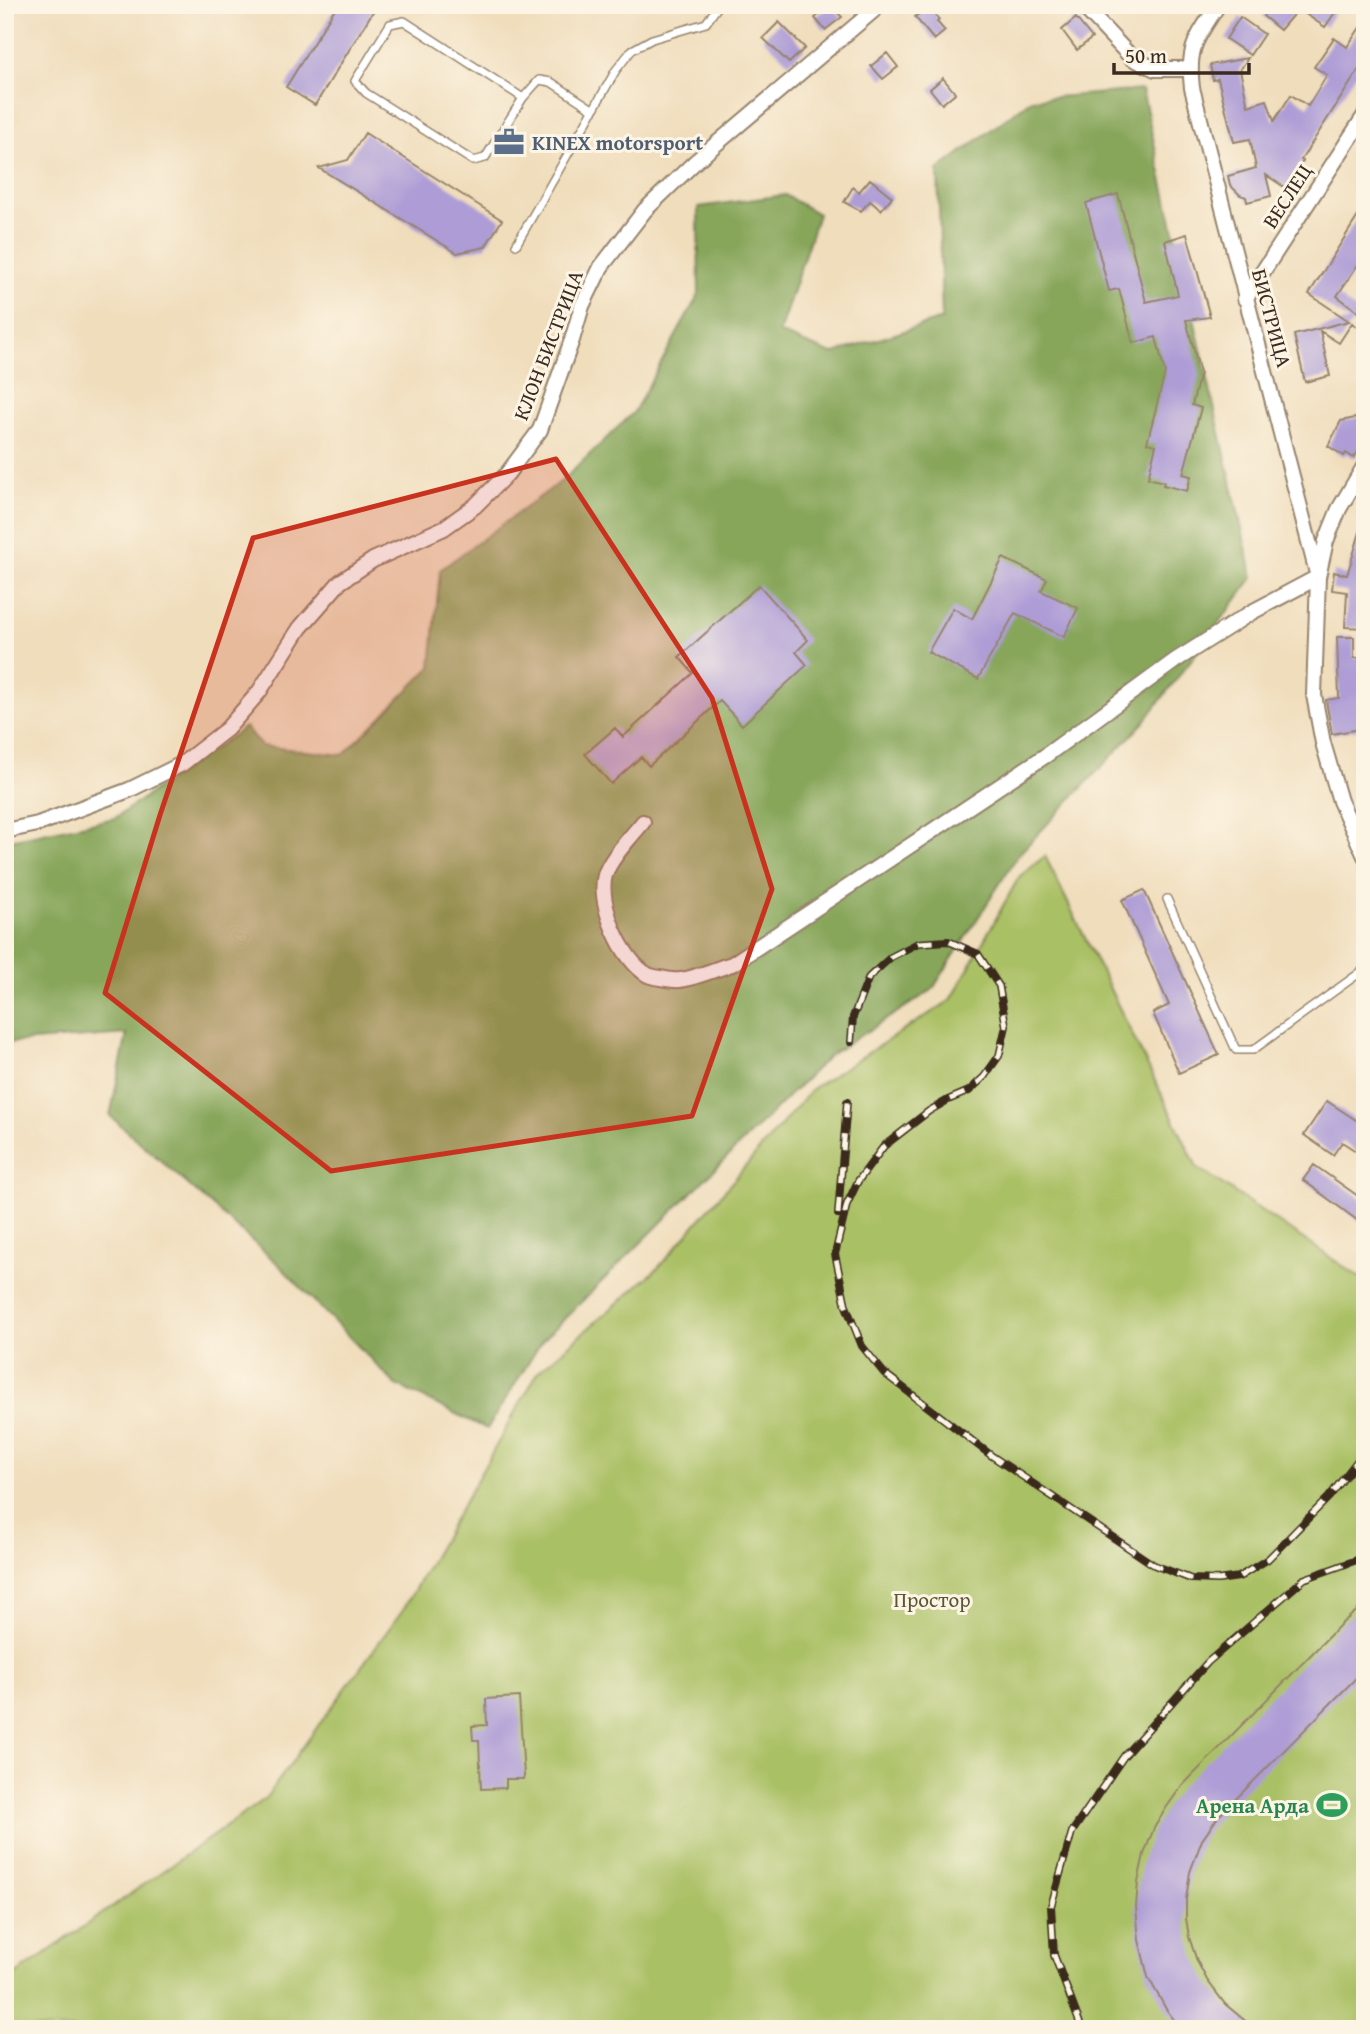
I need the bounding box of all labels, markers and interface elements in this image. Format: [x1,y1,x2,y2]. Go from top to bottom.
scale bar [1114,32,1249,76]
text: 50 m [1125,40,1167,71]
office icon: KINEX motorsport [492,125,526,159]
place label: KINEX motorsport [532,127,703,158]
street label: ВЕСЛЕЦ [1255,158,1319,234]
street label: КЛОН БИСТРИЦА [505,265,591,425]
street label: БИСТРИЦА [1244,265,1300,371]
park label: Простор [893,1584,971,1615]
sports icon: Арена Арда [1315,1788,1349,1822]
place label: Арена Арда [1196,1790,1309,1821]

